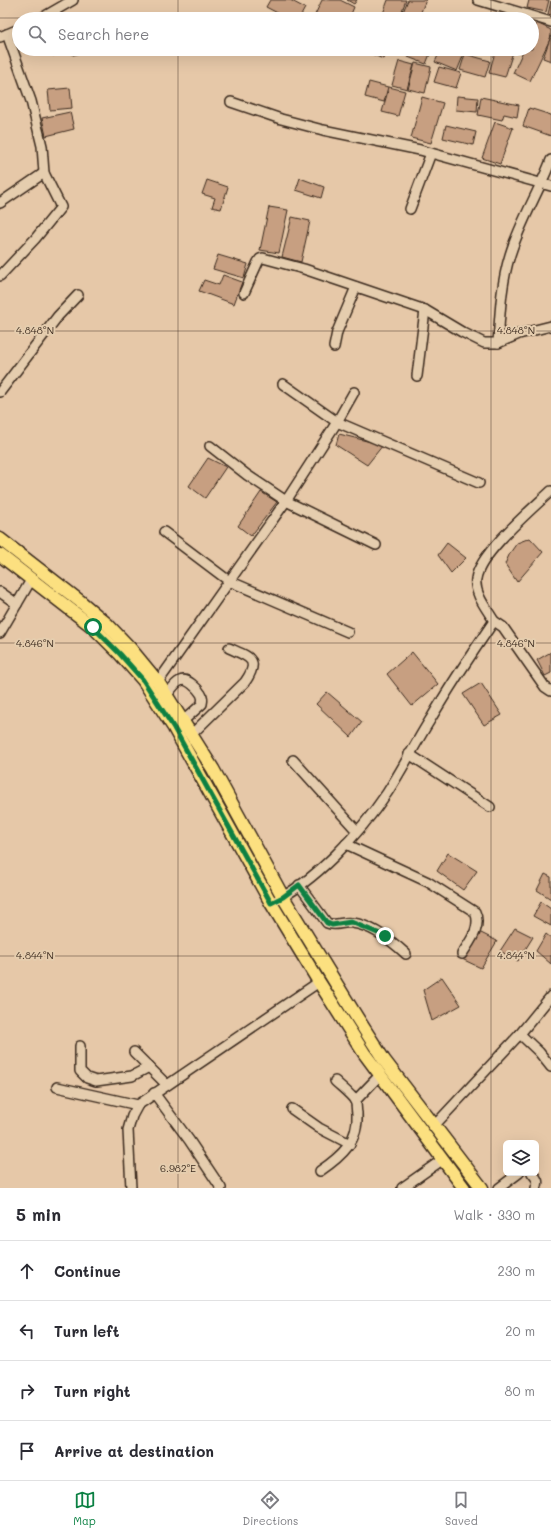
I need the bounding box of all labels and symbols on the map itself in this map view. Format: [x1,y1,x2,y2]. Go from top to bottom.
text: 4.848°N [16,323,54,337]
text: 4.848°N [497,323,535,337]
route start [84,618,102,636]
text: 4.846°N [16,636,54,650]
text: 4.846°N [497,636,535,650]
route end [376,927,394,945]
text: 4.844°N [16,948,54,962]
text: 4.844°N [497,948,535,962]
text: 6.982°E [160,1161,196,1175]

